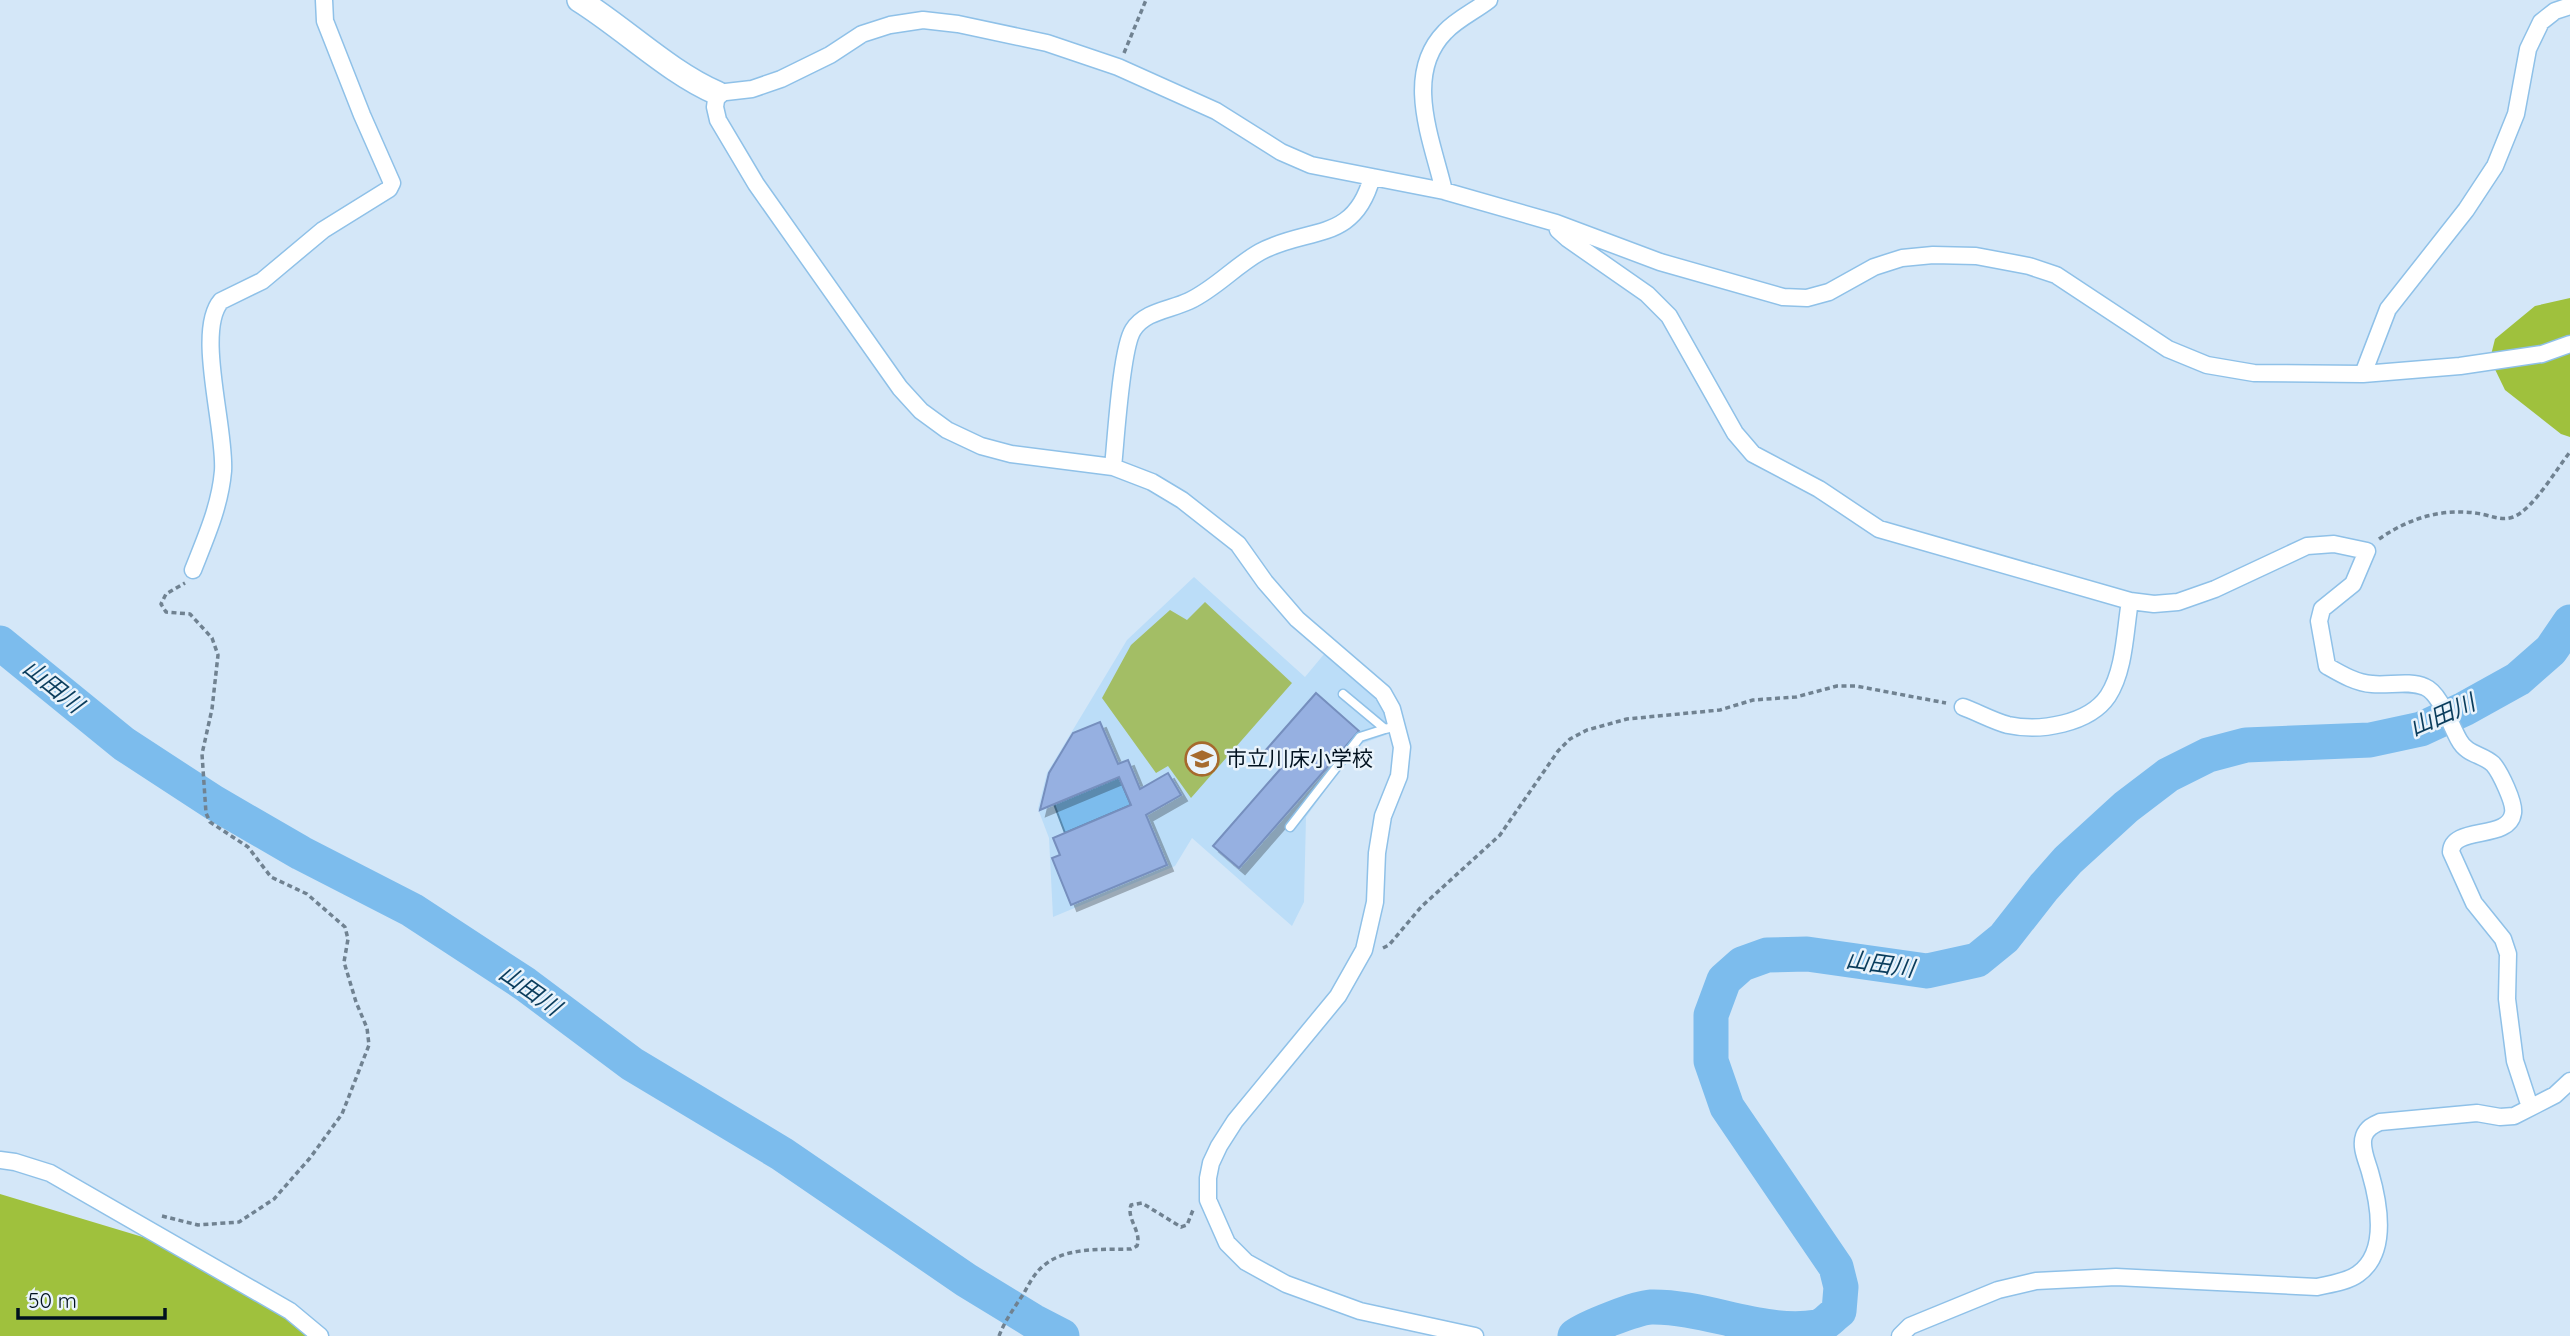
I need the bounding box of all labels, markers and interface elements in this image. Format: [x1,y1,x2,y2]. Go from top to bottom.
water label: 山田川 [17,653,92,720]
water label: 山田川 [2404,686,2482,742]
school or university icon: 市立川床小学校 [1183,740,1221,778]
place label: 市立川床小学校 [1226,745,1373,771]
water label: 山田川 [1844,944,1919,983]
water label: 山田川 [494,958,569,1023]
scale bar [18,1276,164,1320]
text: 50 m [28,1287,77,1313]

